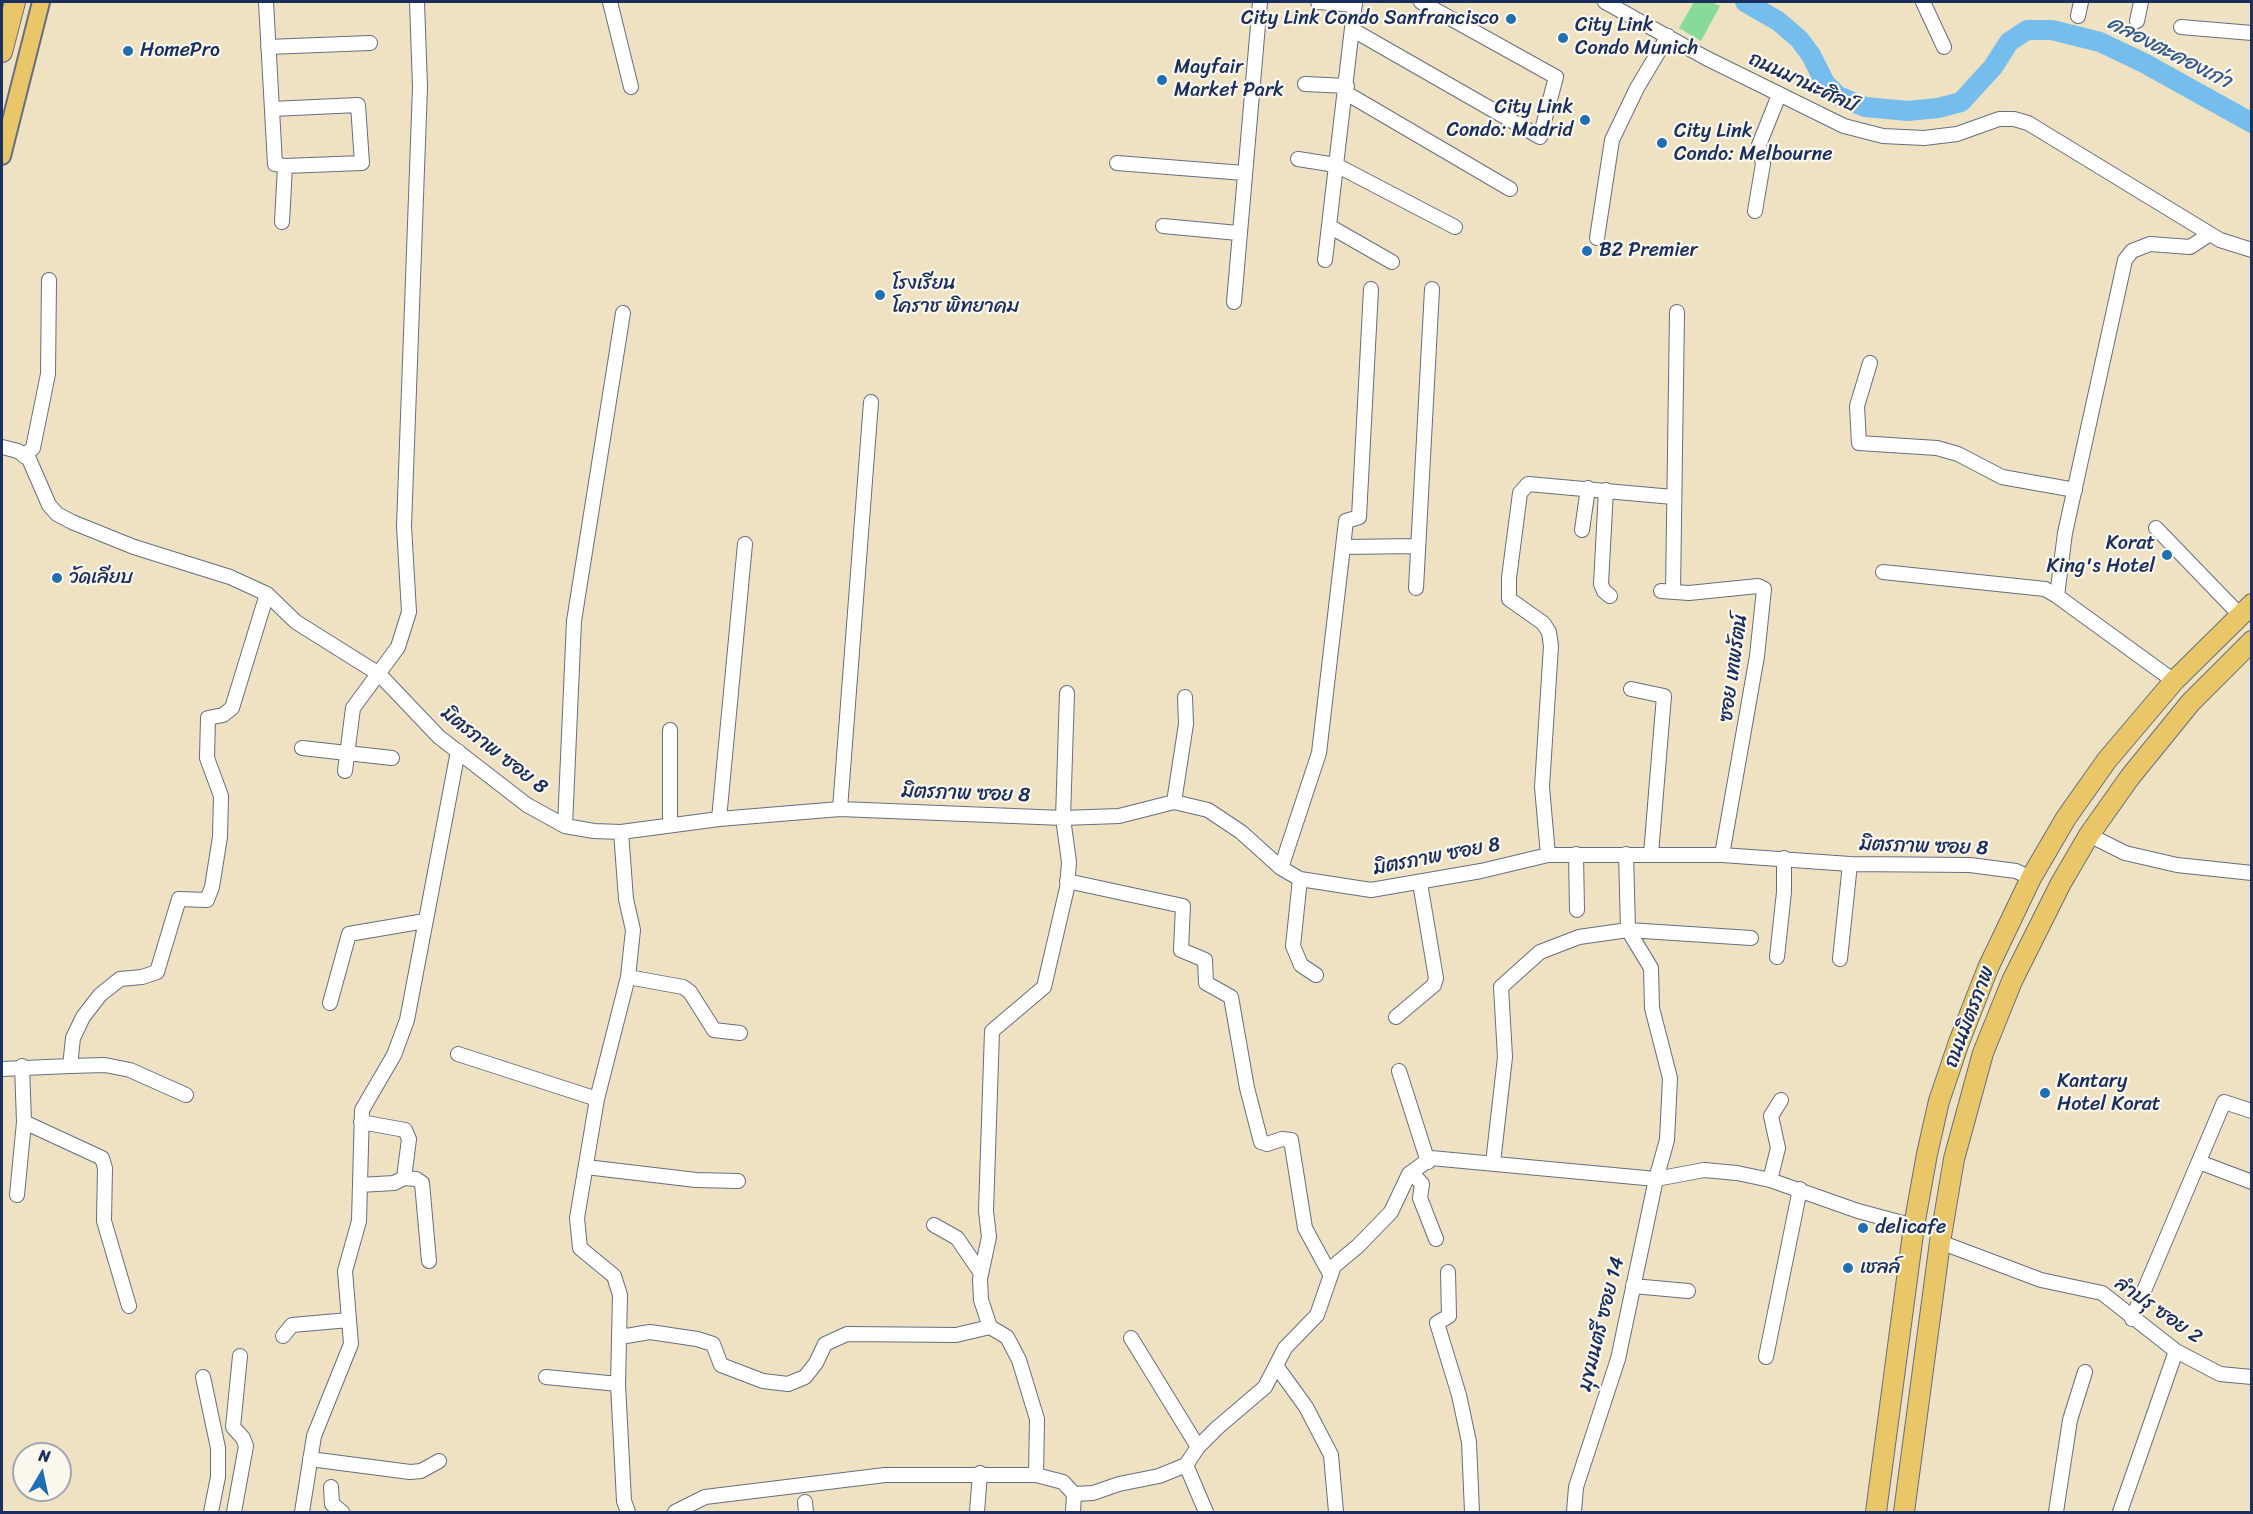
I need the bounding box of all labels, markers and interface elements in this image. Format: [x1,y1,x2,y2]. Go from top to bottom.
place label: City Link Condo Sanfrancisco [1241,7,1499,31]
water label: คลองตะคองเก่า [2103,11,2235,95]
marker: City Link Condo Sanfrancisco [1504,12,1518,26]
place label: City Link Condo Munich [1575,14,1698,61]
marker: City Link Condo Munich [1556,31,1570,45]
place label: HomePro [140,39,220,63]
marker: HomePro [121,44,135,58]
street label: ถนนมานะศิลป์ [1745,47,1861,119]
place label: Mayfair Market Park [1174,56,1284,103]
marker: Mayfair Market Park [1155,73,1169,87]
place label: City Link Condo: Madrid [1446,96,1573,143]
marker: City Link Condo: Madrid [1578,113,1592,127]
place label: City Link Condo: Melbourne [1674,120,1832,167]
marker: City Link Condo: Melbourne [1655,136,1669,150]
place label: B2 Premier [1599,239,1698,263]
marker: B2 Premier [1580,244,1594,258]
place label: โรงเรียน โคราช พิทยาคม [892,272,1019,319]
marker: โรงเรียน โคราช พิทยาคม [873,288,887,302]
place label: Korat King's Hotel [2047,532,2155,579]
marker: Korat King's Hotel [2160,548,2174,562]
place label: วัดเลียบ [69,566,133,590]
marker: วัดเลียบ [50,571,64,585]
street label: ซอย เทพรัตน์ [1715,613,1753,723]
street label: มิตรภาพ ซอย 8 [436,702,552,800]
street label: มิตรภาพ ซอย 8 [901,780,1031,808]
street label: มิตรภาพ ซอย 8 [1372,833,1502,881]
street label: มิตรภาพ ซอย 8 [1859,833,1989,861]
street label: ถนนมิตรภาพ [1940,963,2000,1071]
place label: Kantary Hotel Korat [2057,1070,2161,1117]
marker: Kantary Hotel Korat [2038,1086,2052,1100]
place label: delicafe [1875,1216,1946,1240]
marker: delicafe [1856,1221,1870,1235]
street label: มุขมนตรี ซอย 14 [1574,1255,1630,1393]
place label: เชลล์ [1860,1256,1901,1280]
marker: เชลล์ [1841,1261,1855,1275]
street label: ลำปรุ ซอย 2 [2110,1272,2206,1350]
text: N [37,1441,52,1471]
north arrow [12,1442,72,1502]

